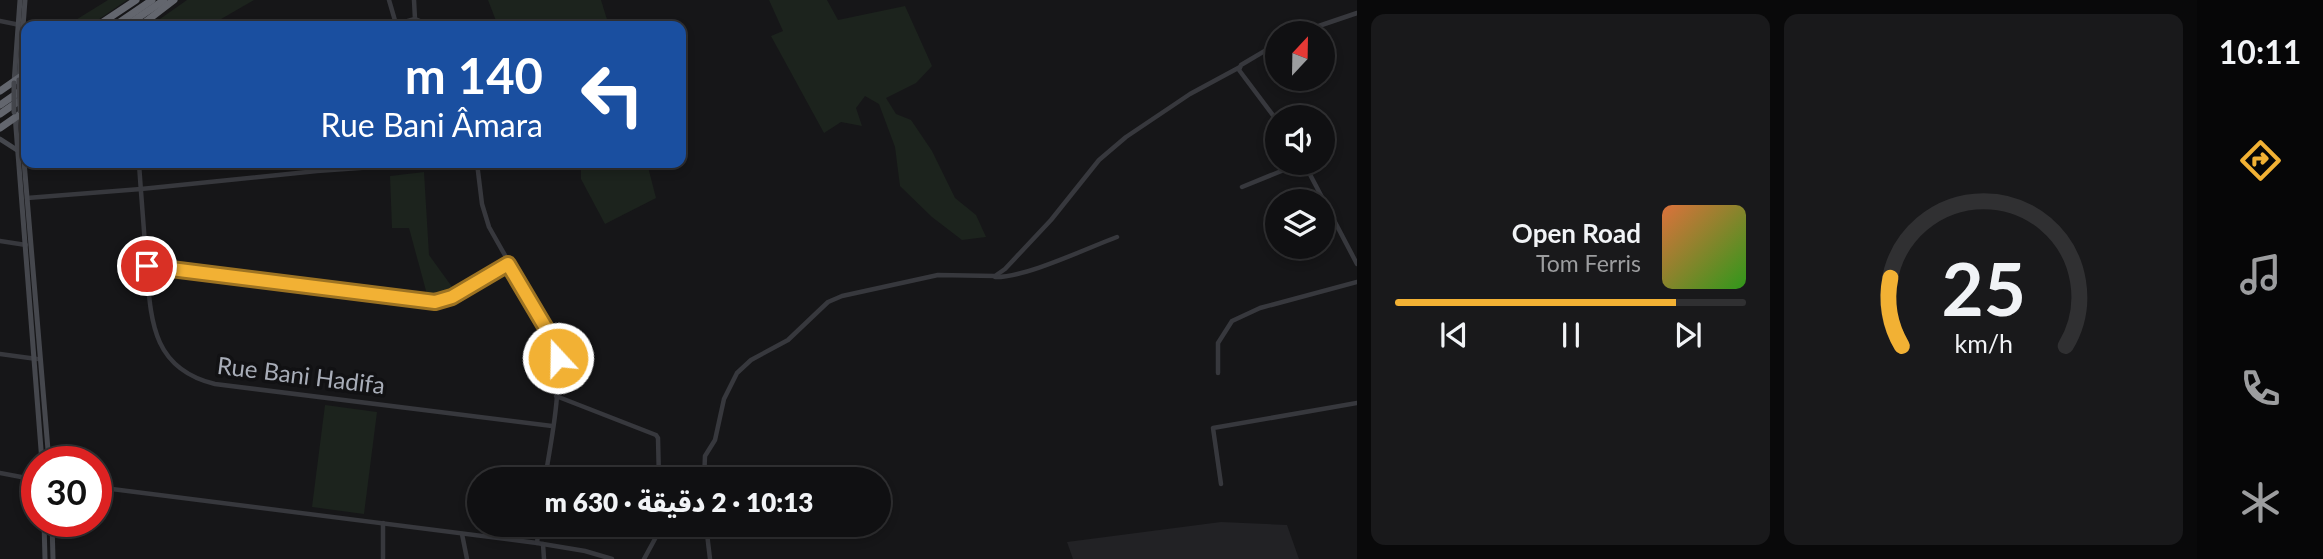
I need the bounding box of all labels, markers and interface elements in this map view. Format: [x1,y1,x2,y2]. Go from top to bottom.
north arrow [1265,21,1335,91]
map controls [1265,21,1335,259]
text: 10:11 [2219,32,2301,71]
text: 140 m [405,46,543,104]
icon: left [567,49,658,140]
text: Rue Bani Âmara [321,105,543,144]
button: sound [1265,105,1335,175]
icon: directions [2236,136,2285,185]
button: layers [1265,189,1335,259]
text: Open Road [1512,217,1641,249]
pin [117,236,177,296]
text: 25 [1941,244,2026,332]
icon: arrive [128,247,166,285]
text: Tom Ferris [1536,249,1641,277]
icon: music [2236,250,2285,299]
icon: previous [1435,316,1473,354]
icon: pause [1552,316,1590,354]
icon: next [1669,316,1707,354]
position arrow [521,321,595,395]
text: km/h [1954,327,2013,357]
street label: Rue Bani Hadifa [216,350,387,399]
icon: phone [2236,364,2285,413]
speed limit sign: 30 [21,446,112,537]
icon: climate [2236,478,2285,527]
text: 10:13 · 2 دقيقة · 630 m [545,486,813,518]

